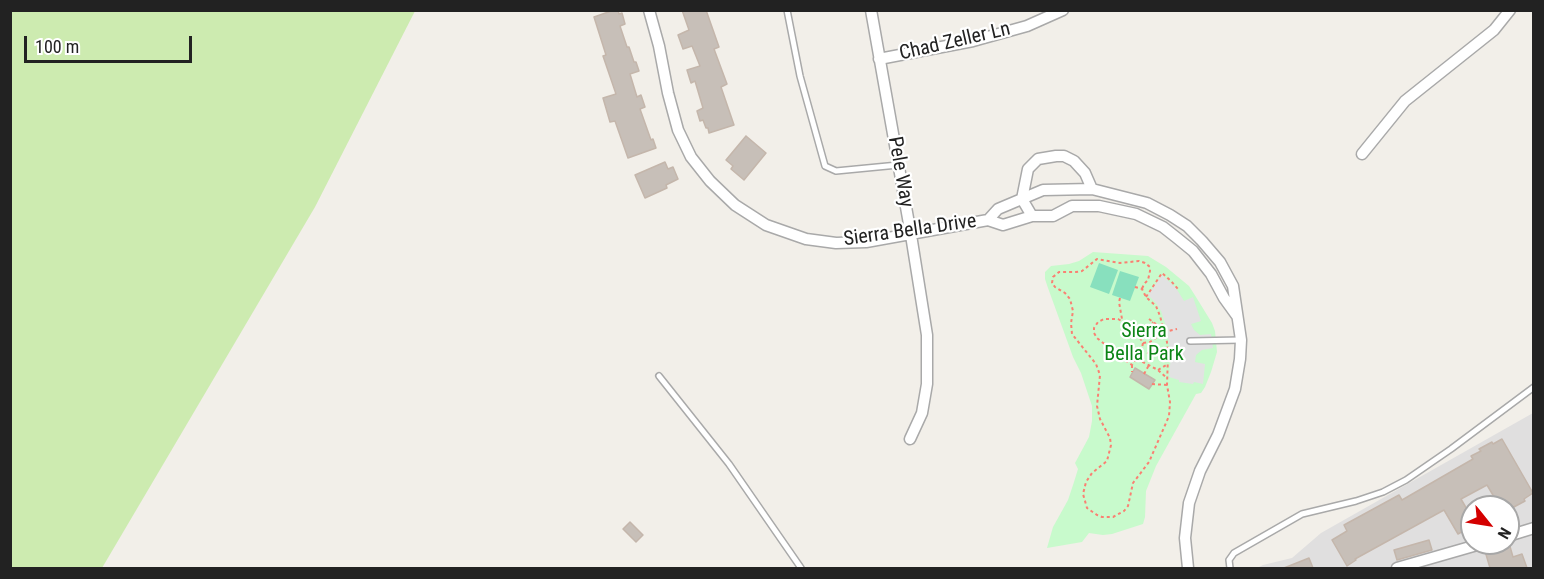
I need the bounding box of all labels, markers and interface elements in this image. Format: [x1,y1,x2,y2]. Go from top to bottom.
street label: Chad Zeller Ln [897,18,1013,66]
scale bar [27,24,195,62]
text: 100 m [35,36,79,57]
street label: Pele Way [882,135,918,209]
street label: Sierra Bella Drive [842,210,978,252]
park label: Sierra Bella Park [1104,320,1184,367]
north arrow [1460,495,1520,555]
text: N [1494,524,1515,542]

